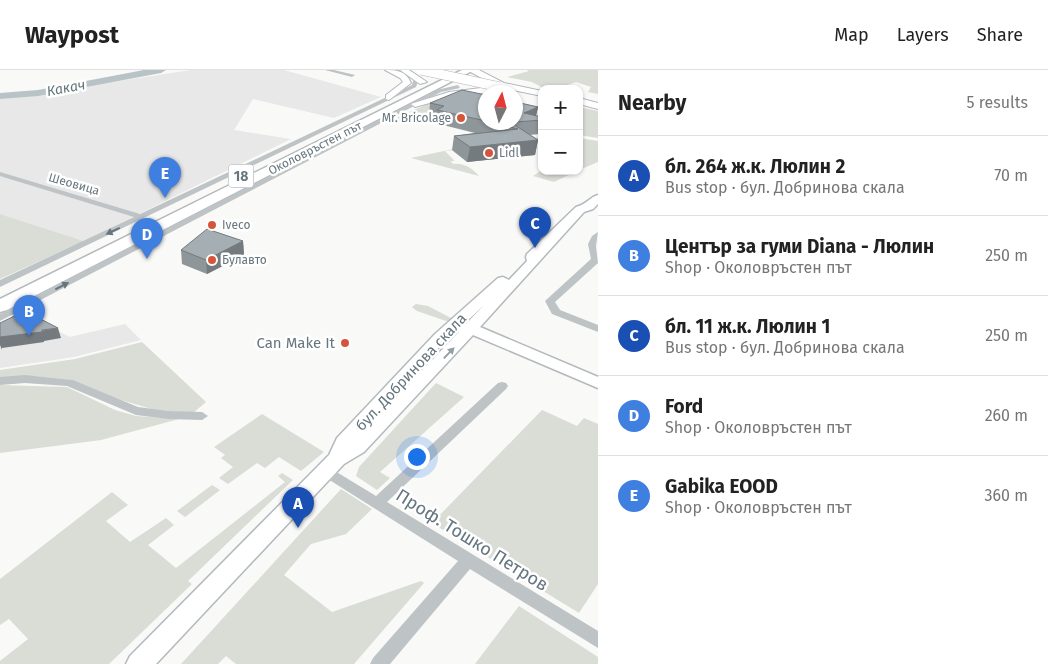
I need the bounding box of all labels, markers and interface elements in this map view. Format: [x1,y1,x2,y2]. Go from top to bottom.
text: Waypost [25,21,119,49]
text: Map [834,24,869,46]
text: Layers [897,24,949,46]
text: Share [977,24,1023,46]
water label: Какач [45,76,87,100]
north arrow [478,85,523,130]
map controls [538,85,583,175]
button: + [538,85,583,130]
text: Nearby [618,90,686,116]
text: 5 results [967,93,1028,112]
place label: Mr. Bricolage [382,111,451,125]
marker: Mr. Bricolage [455,112,467,124]
street label: Околовръстен път [266,118,365,178]
button: − [538,130,583,175]
place label: Lidl [499,146,520,160]
marker: Lidl [483,147,495,159]
text: бл. 264 ж.к. Люлин 2 [665,155,845,178]
pin: E [149,157,181,198]
road number: 18 [228,164,254,188]
text: A [629,166,639,185]
text: 70 m [994,166,1028,185]
street label: Шеовица [47,170,101,198]
text: Bus stop · бул. Добринова скала [665,178,905,197]
pin: C [519,207,551,248]
pin: D [131,218,163,259]
place label: Iveco [222,218,250,232]
marker: Iveco [206,219,218,231]
one-way arrow [106,227,120,235]
text: Център за гуми Diana - Люлин [665,235,934,258]
text: B [629,246,639,265]
text: 250 m [985,246,1028,265]
place label: Булавто [222,253,267,267]
marker: Булавто [206,254,218,266]
text: Shop · Околовръстен път [665,258,852,277]
one-way arrow [55,282,70,290]
pin: B [13,295,45,336]
street label: бул. Добринова скала [352,309,470,435]
text: бл. 11 ж.к. Люлин 1 [665,315,830,338]
text: C [629,326,639,345]
text: 250 m [985,326,1028,345]
place label: Can Make It [256,334,336,352]
marker: Can Make It [339,337,351,349]
text: Bus stop · бул. Добринова скала [665,338,905,357]
one-way arrow [443,347,455,359]
text: Ford [665,395,703,418]
text: D [629,406,639,425]
text: 260 m [985,406,1028,425]
text: Shop · Околовръстен път [665,418,852,437]
your location [404,444,430,470]
text: Gabika EOOD [665,475,778,498]
street label: Проф. Тошко Петров [392,484,552,596]
text: E [630,486,638,505]
text: 360 m [985,486,1028,505]
pin: A [282,487,314,528]
text: Shop · Околовръстен път [665,498,852,517]

